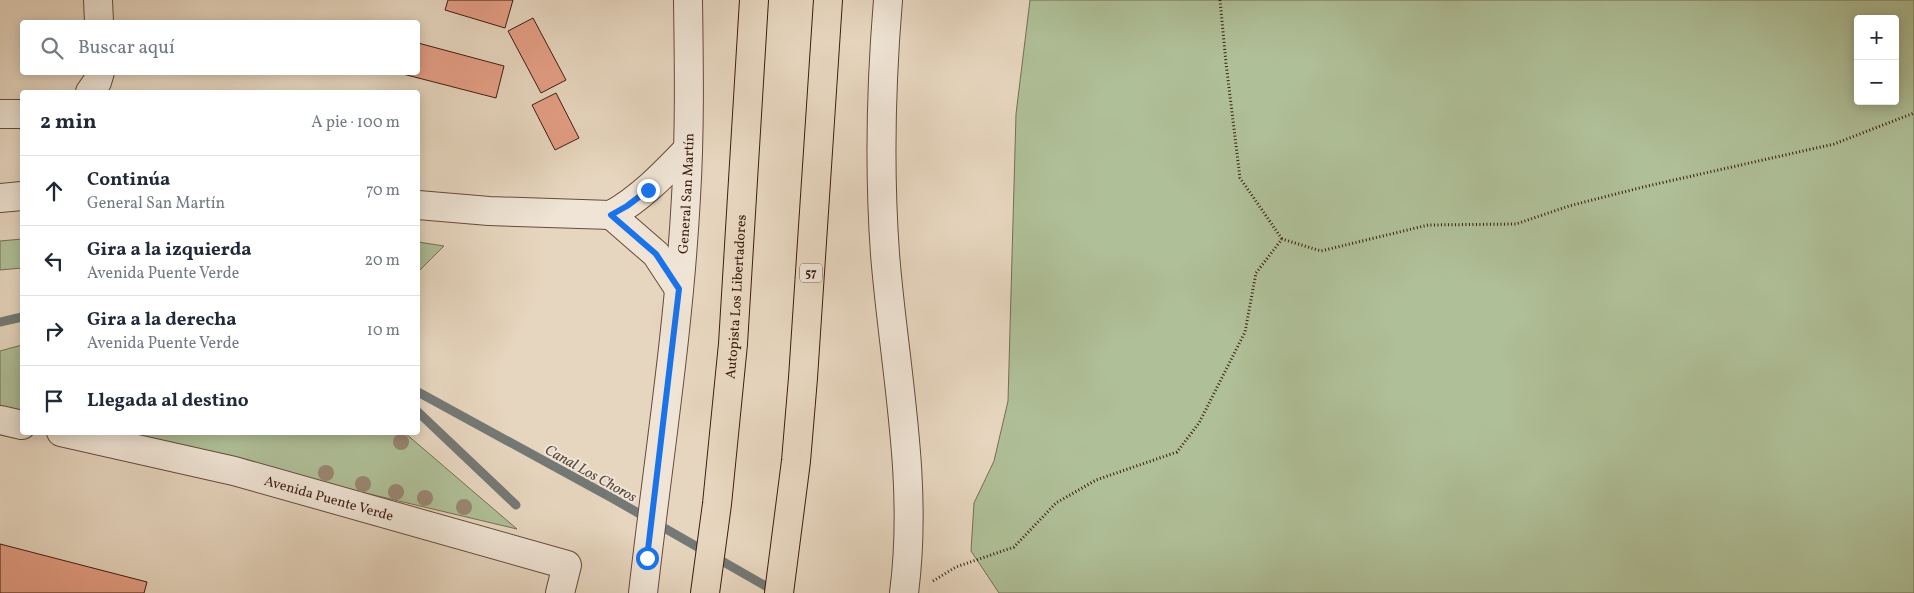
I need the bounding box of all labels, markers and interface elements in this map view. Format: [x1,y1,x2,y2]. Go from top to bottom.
map controls [1854,15,1899,105]
button: + [1854,15,1899,60]
search box [20,20,420,75]
icon: search [38,34,66,62]
text: Buscar aquí [78,35,175,61]
button: − [1854,60,1899,105]
text: 2 min [40,108,97,137]
text: A pie · 100 m [311,112,400,134]
street label: General San Martín [674,133,699,255]
text: Continúa [87,167,170,193]
icon: ahead [40,177,68,205]
route end [637,179,660,202]
text: 70 m [366,180,400,202]
text: General San Martín [87,193,225,215]
street label: Autopista Los Libertadores [722,214,752,380]
text: Gira a la izquierda [87,237,252,263]
icon: left [40,247,68,275]
text: 20 m [365,250,400,272]
text: Avenida Puente Verde [87,263,239,285]
road number: 57 [800,264,822,282]
text: Gira a la derecha [87,307,237,333]
icon: right [40,317,68,345]
text: 10 m [367,320,400,342]
text: Avenida Puente Verde [87,333,239,355]
icon: arrive [40,387,68,415]
text: Llegada al destino [87,388,249,414]
water label: Canal Los Choros [540,440,641,509]
street label: Avenida Puente Verde [262,472,396,527]
route start [636,547,659,570]

